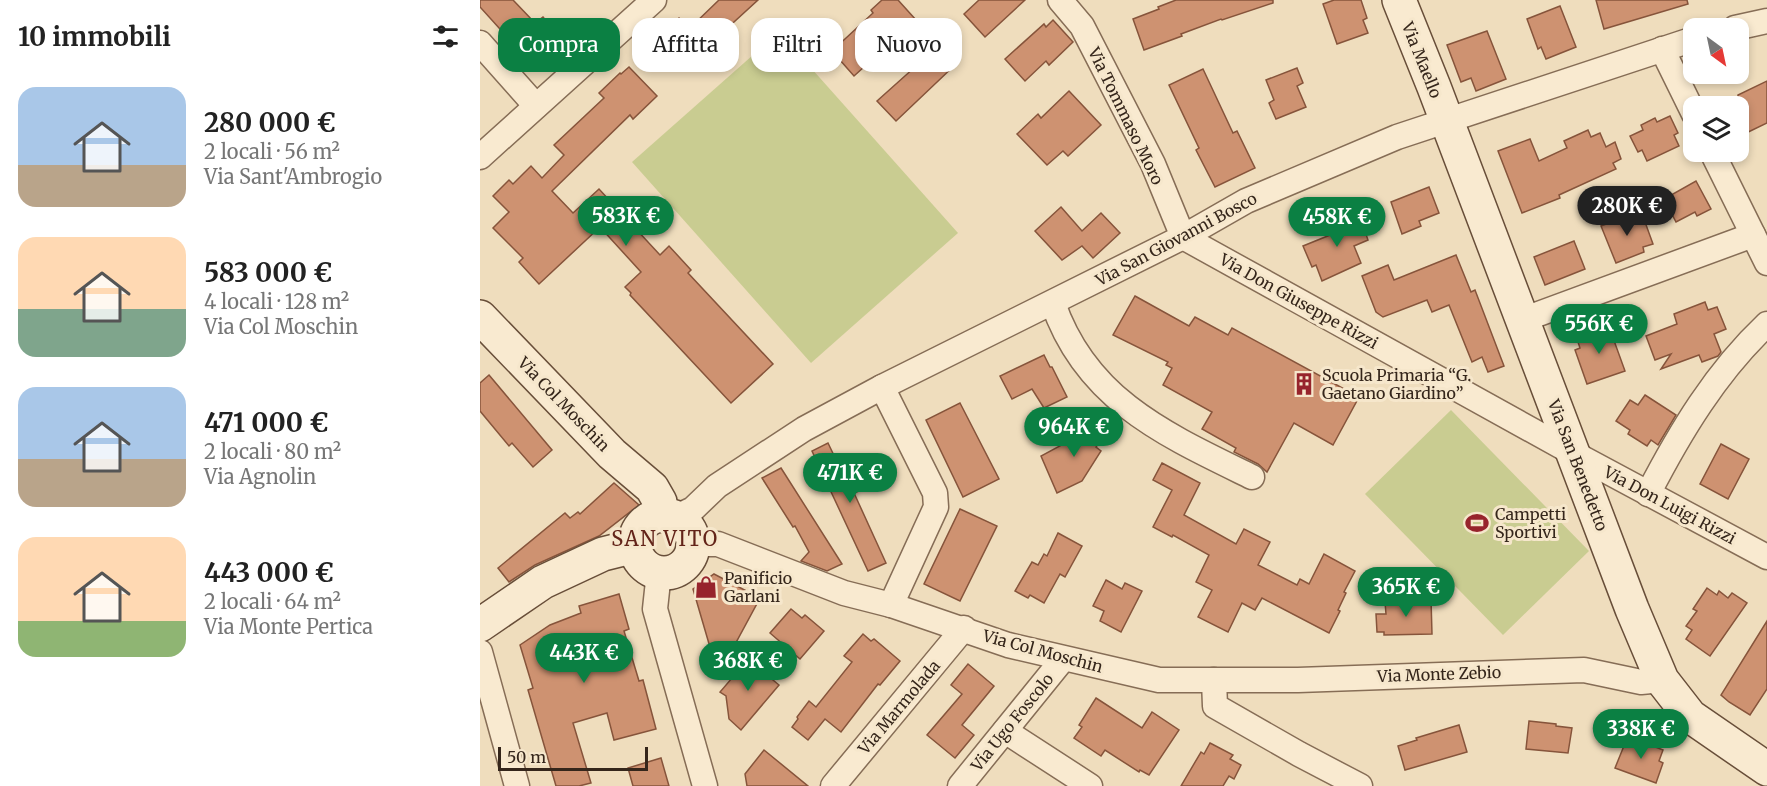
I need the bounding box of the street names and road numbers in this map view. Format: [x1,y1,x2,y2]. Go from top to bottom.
street label: Via Maello [1397,18,1446,101]
street label: Via Tommaso Moro [1084,43,1168,188]
street label: Via San Giovanni Bosco [1091,188,1260,291]
street label: Via Don Giuseppe Rizzi [1215,249,1382,353]
street label: Via Col Moschin [513,352,614,456]
street label: Via San Benedetto [1543,395,1612,534]
street label: Via Don Luigi Rizzi [1600,461,1739,548]
street label: Via Col Moschin [980,625,1106,677]
street label: Via Marmolada [853,656,944,759]
street label: Via Monte Zebio [1376,662,1501,686]
street label: Via Ugo Foscolo [966,669,1058,776]

